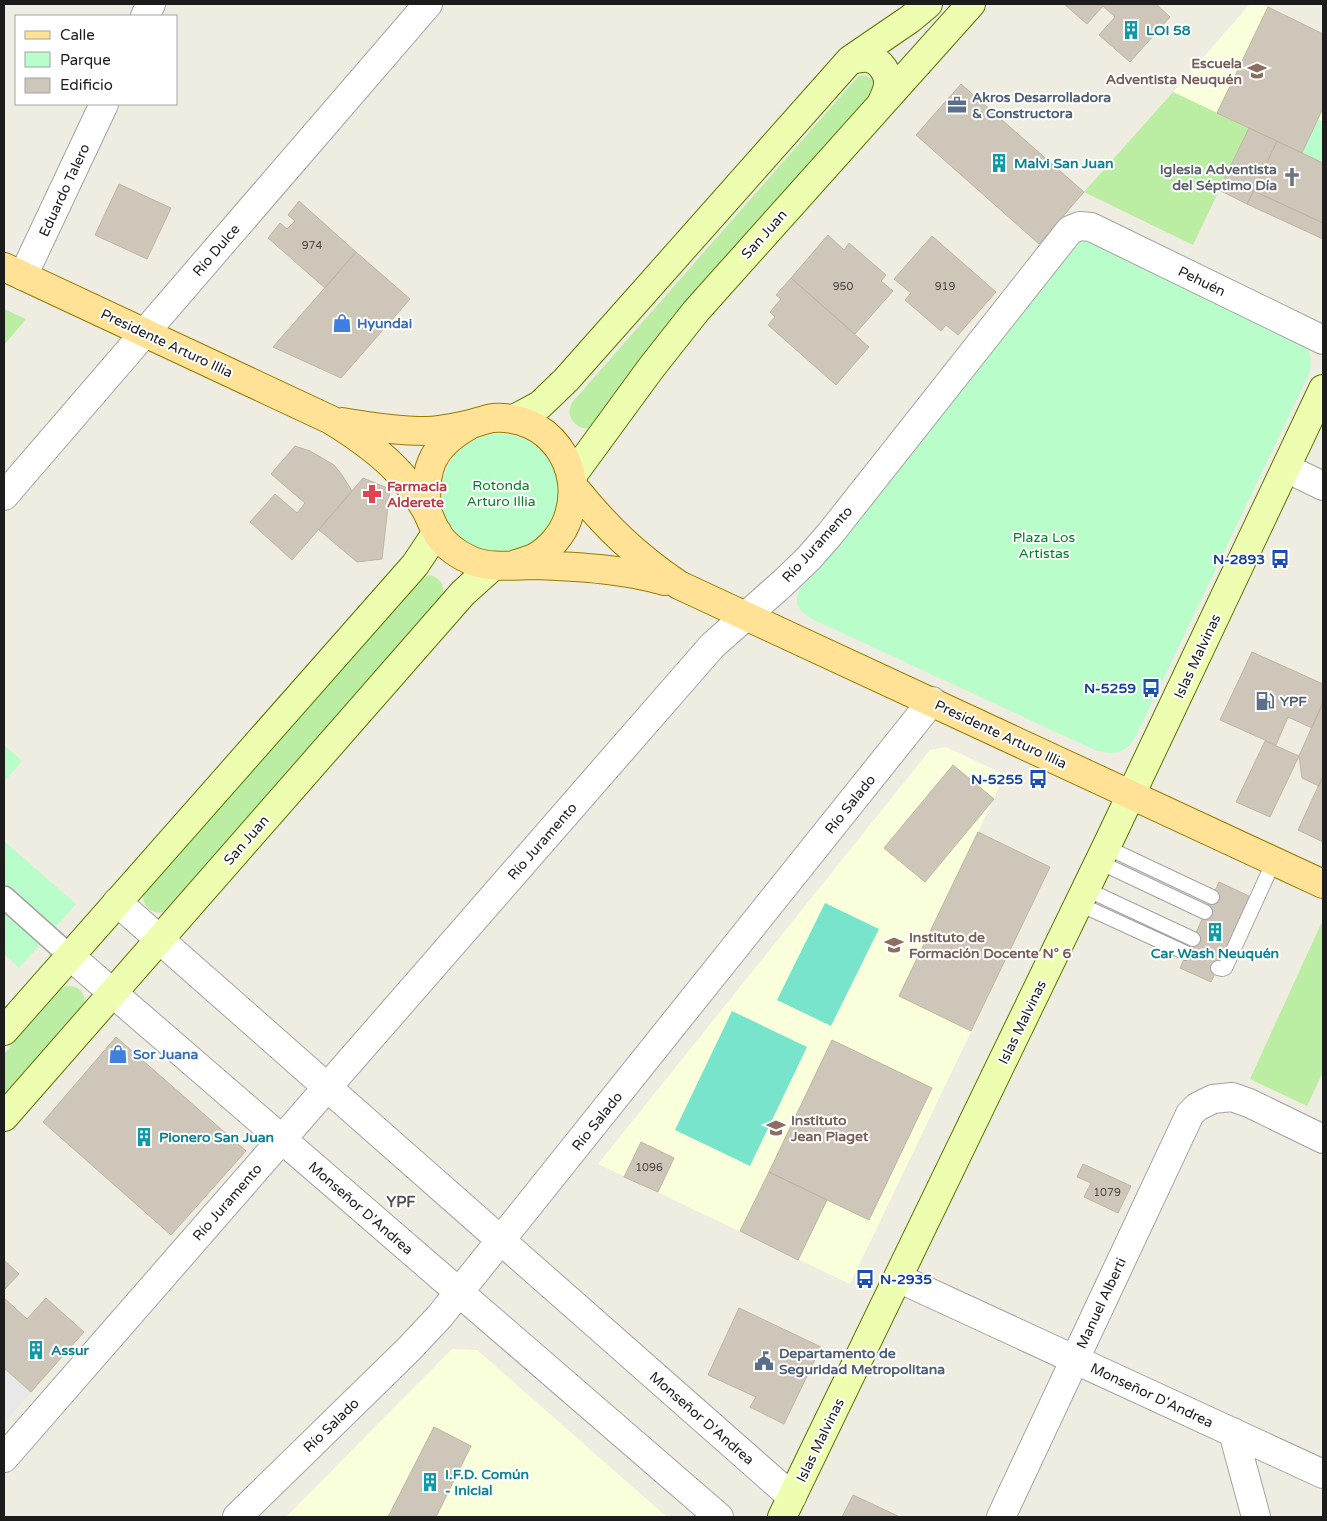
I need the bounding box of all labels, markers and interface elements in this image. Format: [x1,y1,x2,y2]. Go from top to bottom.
legend [15,15,178,105]
building icon: LOI 58 [1120,19,1142,41]
place label: LOI 58 [1146,22,1191,39]
text: Calle [60,26,95,44]
text: Parque [60,51,111,69]
place label: Escuela Adventista Neuquén [1106,55,1242,88]
school or university icon: Escuela Adventista Neuquén [1246,60,1268,82]
text: Edificio [60,76,113,94]
place label: Akros Desarrolladora & Constructora [972,89,1111,122]
office icon: Akros Desarrolladora & Constructora [946,94,968,116]
street label: Eduardo Talero [36,141,93,239]
building icon: Malvi San Juan [988,152,1010,174]
place label: Malvi San Juan [1014,155,1114,172]
place label: Iglesia Adventista del Séptimo Día [1160,161,1277,194]
church icon: Iglesia Adventista del Séptimo Día [1281,166,1303,188]
street label: San Juan [738,206,791,262]
street label: Río Dulce [189,221,244,280]
house number: 974 [302,239,322,252]
street label: Pehuén [1175,263,1228,300]
house number: 950 [833,280,853,293]
house number: 919 [935,280,955,293]
street label: Presidente Arturo Illia [98,305,235,381]
shop icon: Hyundai [331,312,353,334]
place label: Hyundai [357,315,412,332]
park label: Rotonda Arturo Illia [466,477,536,510]
place label: Farmacia Alderete [387,478,447,511]
pharmacy icon: Farmacia Alderete [361,483,383,505]
street label: Río Juramento [779,503,856,586]
park label: Plaza Los Artistas [1013,529,1075,562]
bus stop icon: N-2893 [1269,548,1291,570]
place label: N-2893 [1213,551,1265,568]
street label: Islas Malvinas [1170,611,1225,701]
bus stop icon: N-5259 [1140,677,1162,699]
place label: N-5259 [1084,680,1136,697]
fuel station icon: YPF [1254,690,1276,712]
place label: YPF [1280,693,1307,710]
street label: Presidente Arturo Illia [932,696,1069,772]
bus stop icon: N-5255 [1027,768,1049,790]
street label: Río Salado [822,771,879,837]
place label: N-5255 [971,771,1023,788]
street label: Río Juramento [504,799,581,883]
street label: San Juan [220,812,273,869]
building icon: Car Wash Neuquén [1204,921,1226,943]
place label: Instituto de Formación Docente N° 6 [909,929,1072,962]
school or university icon: Instituto de Formación Docente N° 6 [883,934,905,956]
place label: Car Wash Neuquén [1151,945,1279,962]
street label: Islas Malvinas [995,977,1050,1067]
shop icon: Sor Juana [107,1043,129,1065]
place label: Sor Juana [133,1046,199,1063]
street label: Río Salado [569,1088,626,1154]
place label: Instituto Jean Piaget [790,1112,869,1145]
school or university icon: Instituto Jean Piaget [765,1117,787,1139]
building icon: Pionero San Juan [133,1126,155,1148]
place label: Pionero San Juan [159,1129,274,1146]
street label: Monseñor D'Andrea [305,1158,417,1259]
street label: Río Juramento [189,1160,266,1244]
house number: 1096 [635,1161,663,1174]
house number: 1079 [1093,1186,1121,1199]
district label: YPF [387,1193,415,1211]
street label: Manuel Alberti [1073,1255,1130,1351]
bus stop icon: N-2935 [854,1268,876,1290]
place label: N-2935 [880,1271,932,1288]
building icon: Assur [25,1339,47,1361]
place label: Assur [51,1342,89,1359]
place label: Departamento de Seguridad Metropolitana [779,1345,945,1378]
public building icon: Departamento de Seguridad Metropolitana [753,1350,775,1372]
street label: Monseñor D'Andrea [1088,1360,1216,1431]
street label: Monseñor D'Andrea [646,1368,758,1469]
street label: Río Salado [300,1395,363,1456]
street label: Islas Malvinas [793,1395,848,1485]
place label: I.F.D. Común - Inicial [445,1466,529,1499]
building icon: I.F.D. Común - Inicial [419,1471,441,1493]

